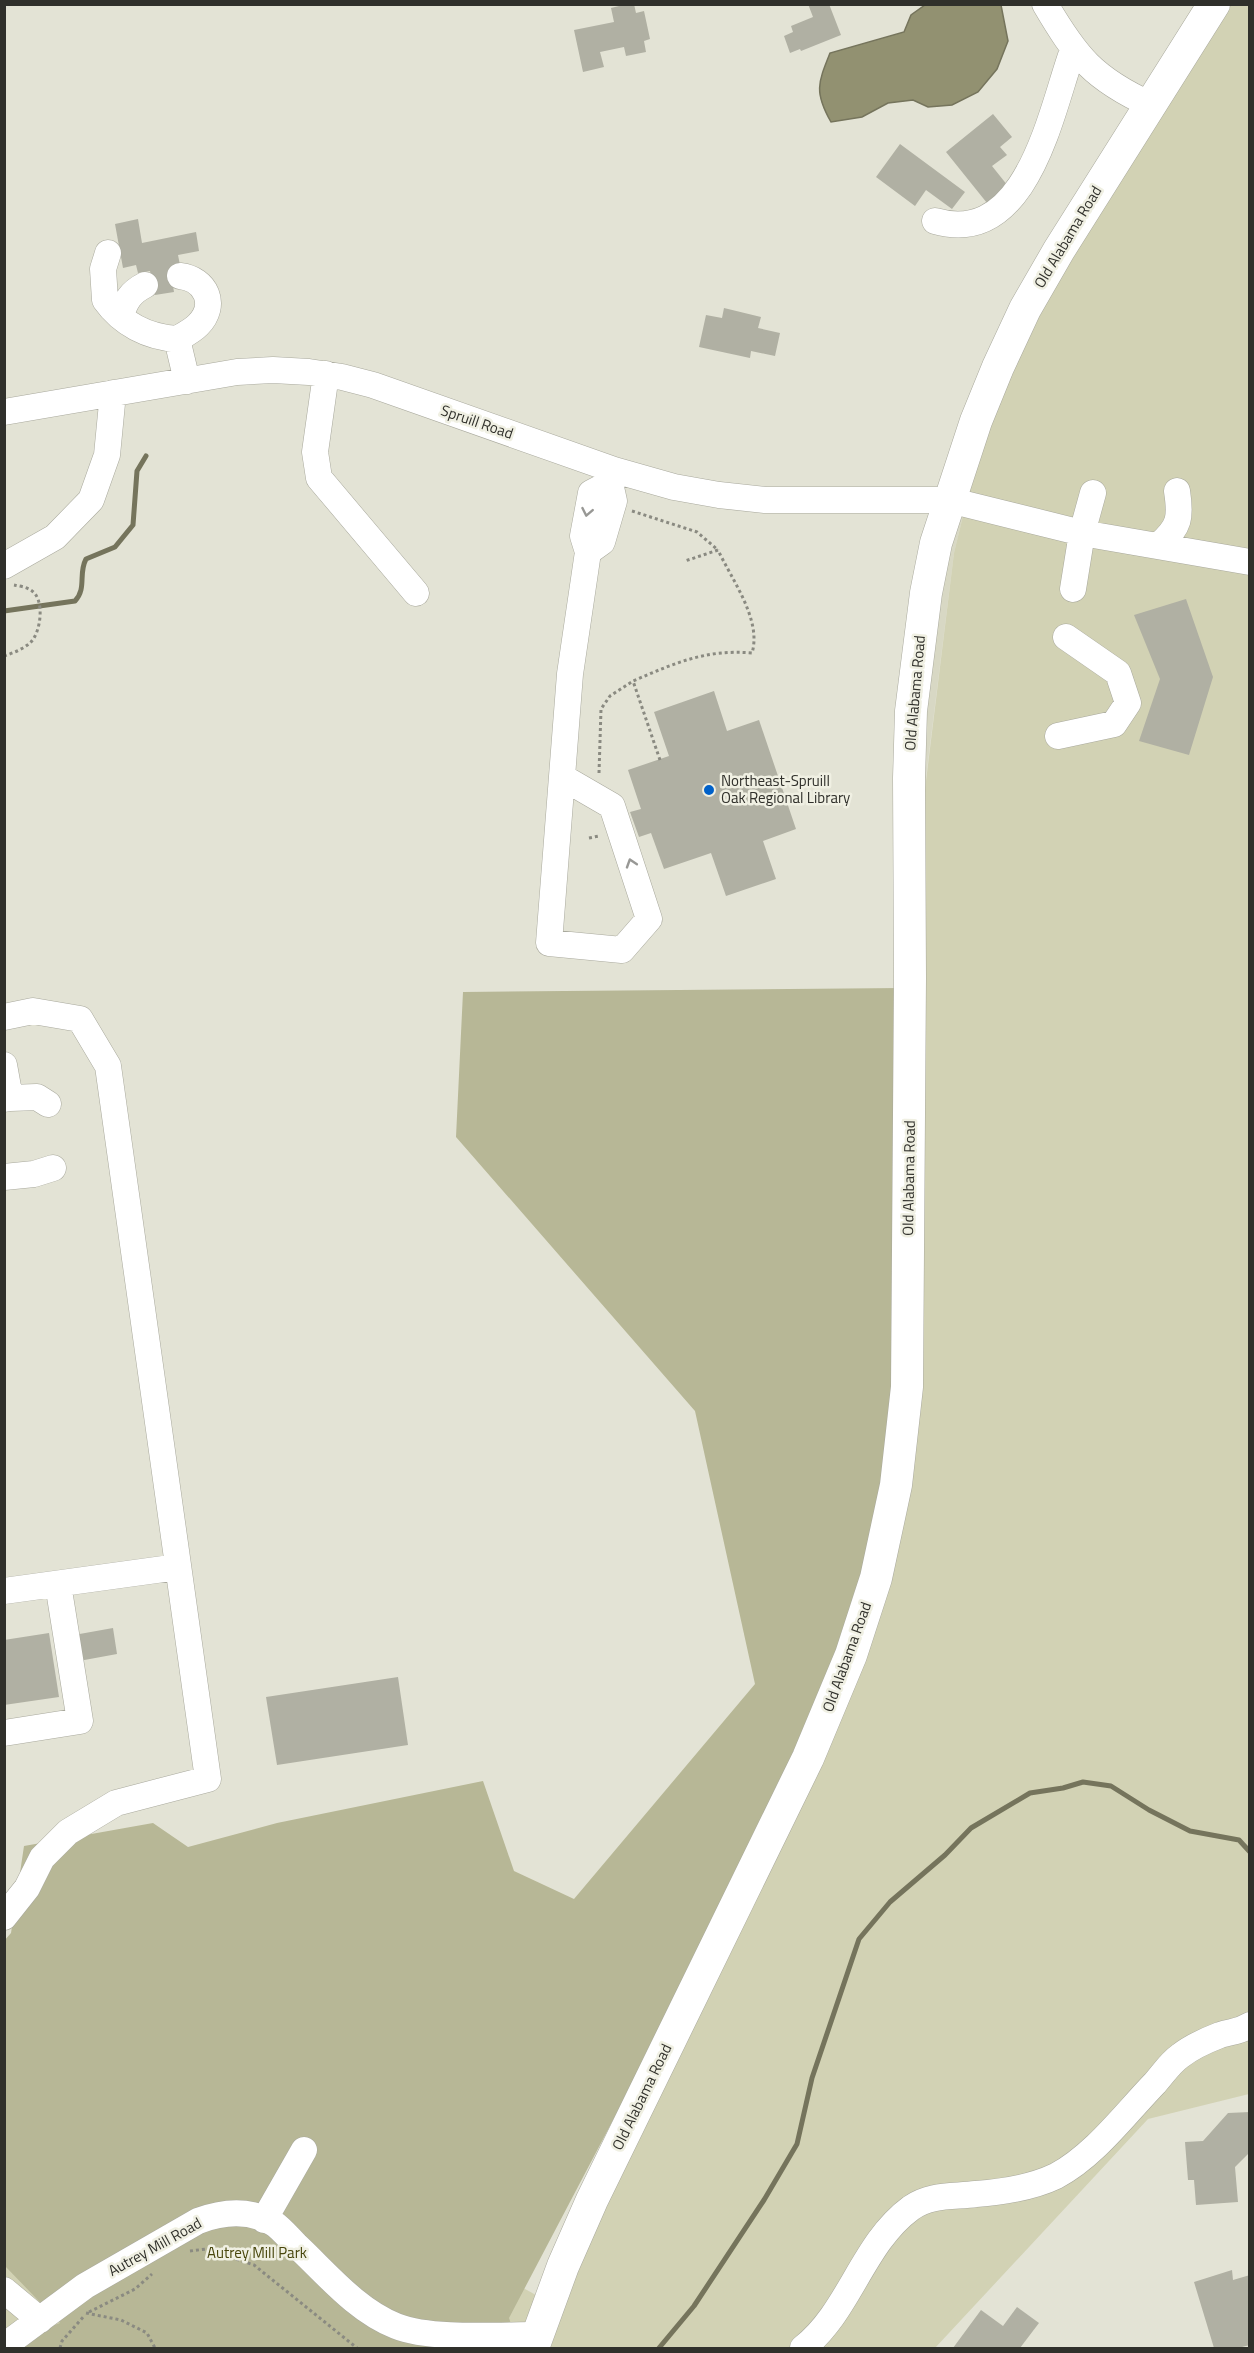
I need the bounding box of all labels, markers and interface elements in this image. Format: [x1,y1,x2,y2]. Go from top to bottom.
street label: Old Alabama Road [1028,181,1107,292]
street label: Spruill Road [438,398,516,445]
one-way arrow [581,507,594,517]
street label: Old Alabama Road [898,634,931,752]
place label: Northeast-Spruill Oak Regional Library [721,769,850,809]
marker: Northeast-Spruill Oak Regional Library [702,783,716,797]
one-way arrow [626,858,638,869]
street label: Old Alabama Road [896,1120,921,1236]
street label: Old Alabama Road [816,1599,877,1715]
street label: Old Alabama Road [606,2040,677,2154]
street label: Autrey Mill Road [104,2211,206,2282]
park label: Autrey Mill Park [207,2241,307,2264]

